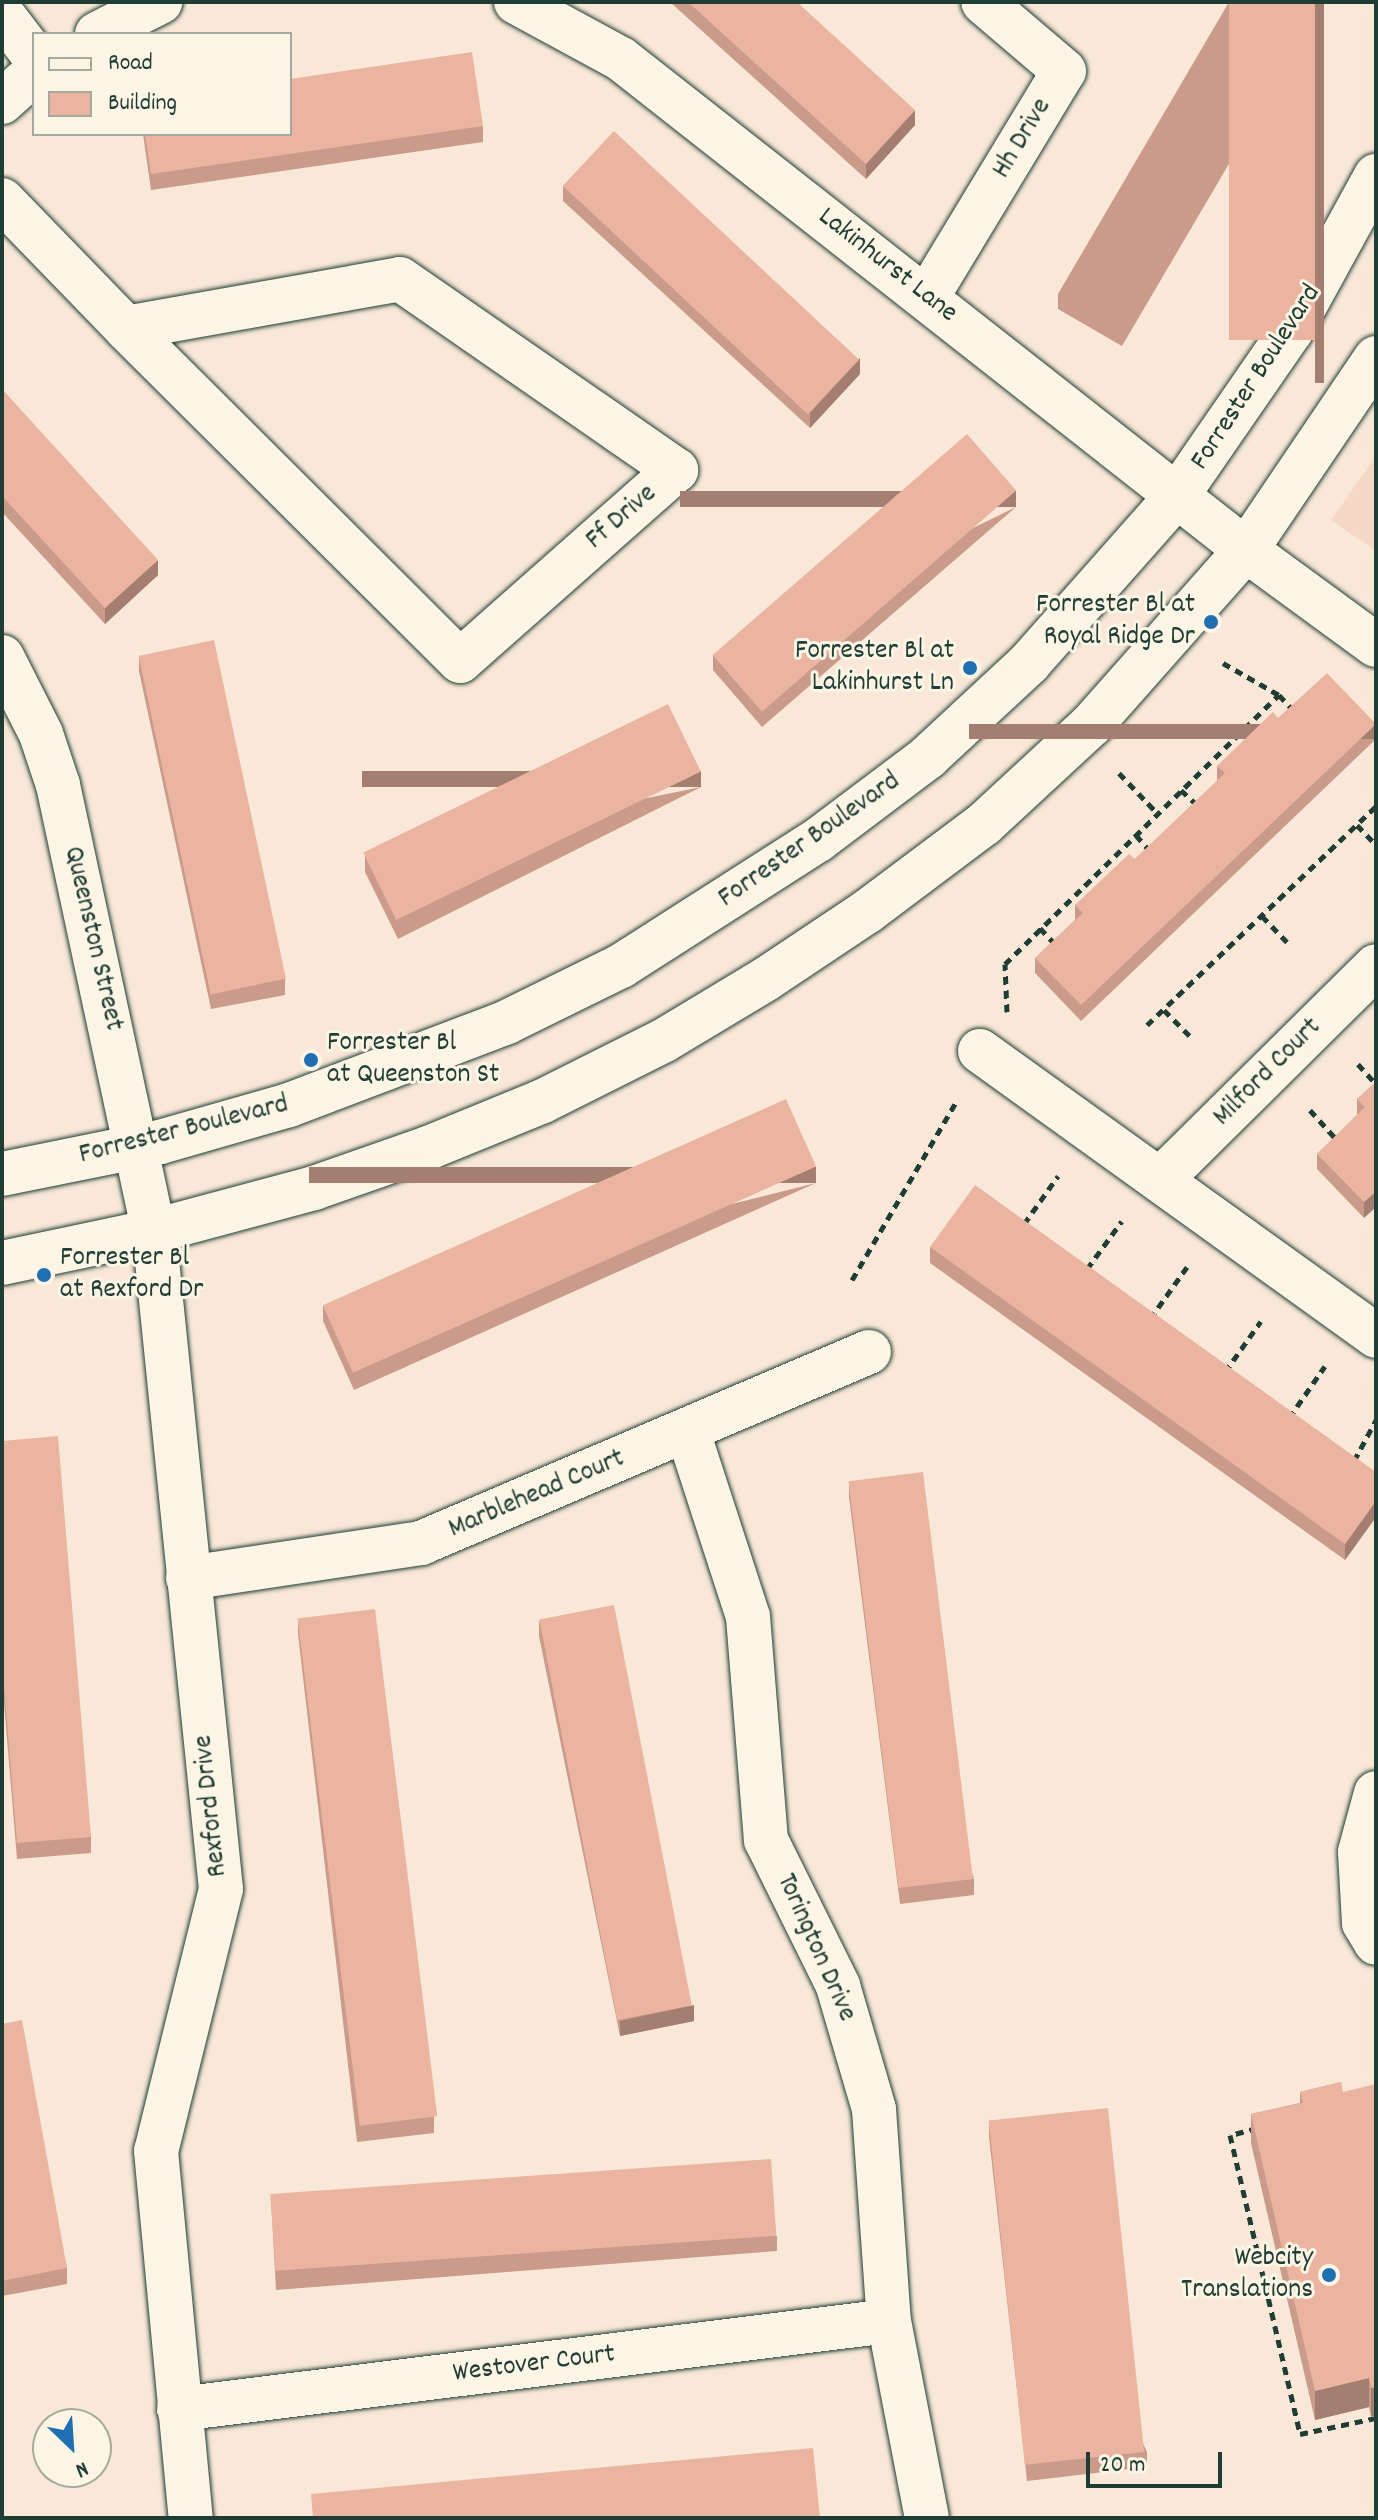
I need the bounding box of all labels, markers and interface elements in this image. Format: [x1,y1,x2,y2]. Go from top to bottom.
legend [32,32,292,136]
text: Road [108,47,153,81]
text: Building [108,87,177,121]
street label: Hh Drive [986,93,1060,185]
street label: Lakinhurst Lane [811,201,963,331]
street label: Forrester Boulevard [1185,279,1329,477]
street label: Ff Drive [580,478,664,558]
place label: Forrester Bl at Royal Ridge Dr [1036,589,1195,655]
marker: Forrester Bl at Royal Ridge Dr [1202,613,1220,631]
place label: Forrester Bl at Lakinhurst Ln [795,635,954,701]
marker: Forrester Bl at Lakinhurst Ln [961,659,979,677]
street label: Forrester Boulevard [713,766,907,916]
street label: Queenston Street [54,844,130,1034]
street label: Milford Court [1207,1012,1329,1134]
place label: Forrester Bl at Queenston St [327,1027,499,1093]
marker: Forrester Bl at Queenston St [302,1051,320,1069]
street label: Forrester Boulevard [76,1089,292,1173]
place label: Forrester Bl at Rexford Dr [60,1242,203,1308]
marker: Forrester Bl at Rexford Dr [35,1266,53,1284]
street label: Marblehead Court [444,1443,630,1547]
street label: Rexford Drive [188,1733,236,1879]
street label: Torington Drive [768,1869,862,2027]
place label: Webcity Translations [1181,2242,1313,2308]
marker: Webcity Translations [1320,2266,1338,2284]
street label: Westover Court [451,2338,617,2392]
north arrow [32,2408,112,2488]
scale bar [1090,2436,1226,2486]
text: 20 m [1100,2449,1146,2483]
text: N [70,2452,93,2485]

